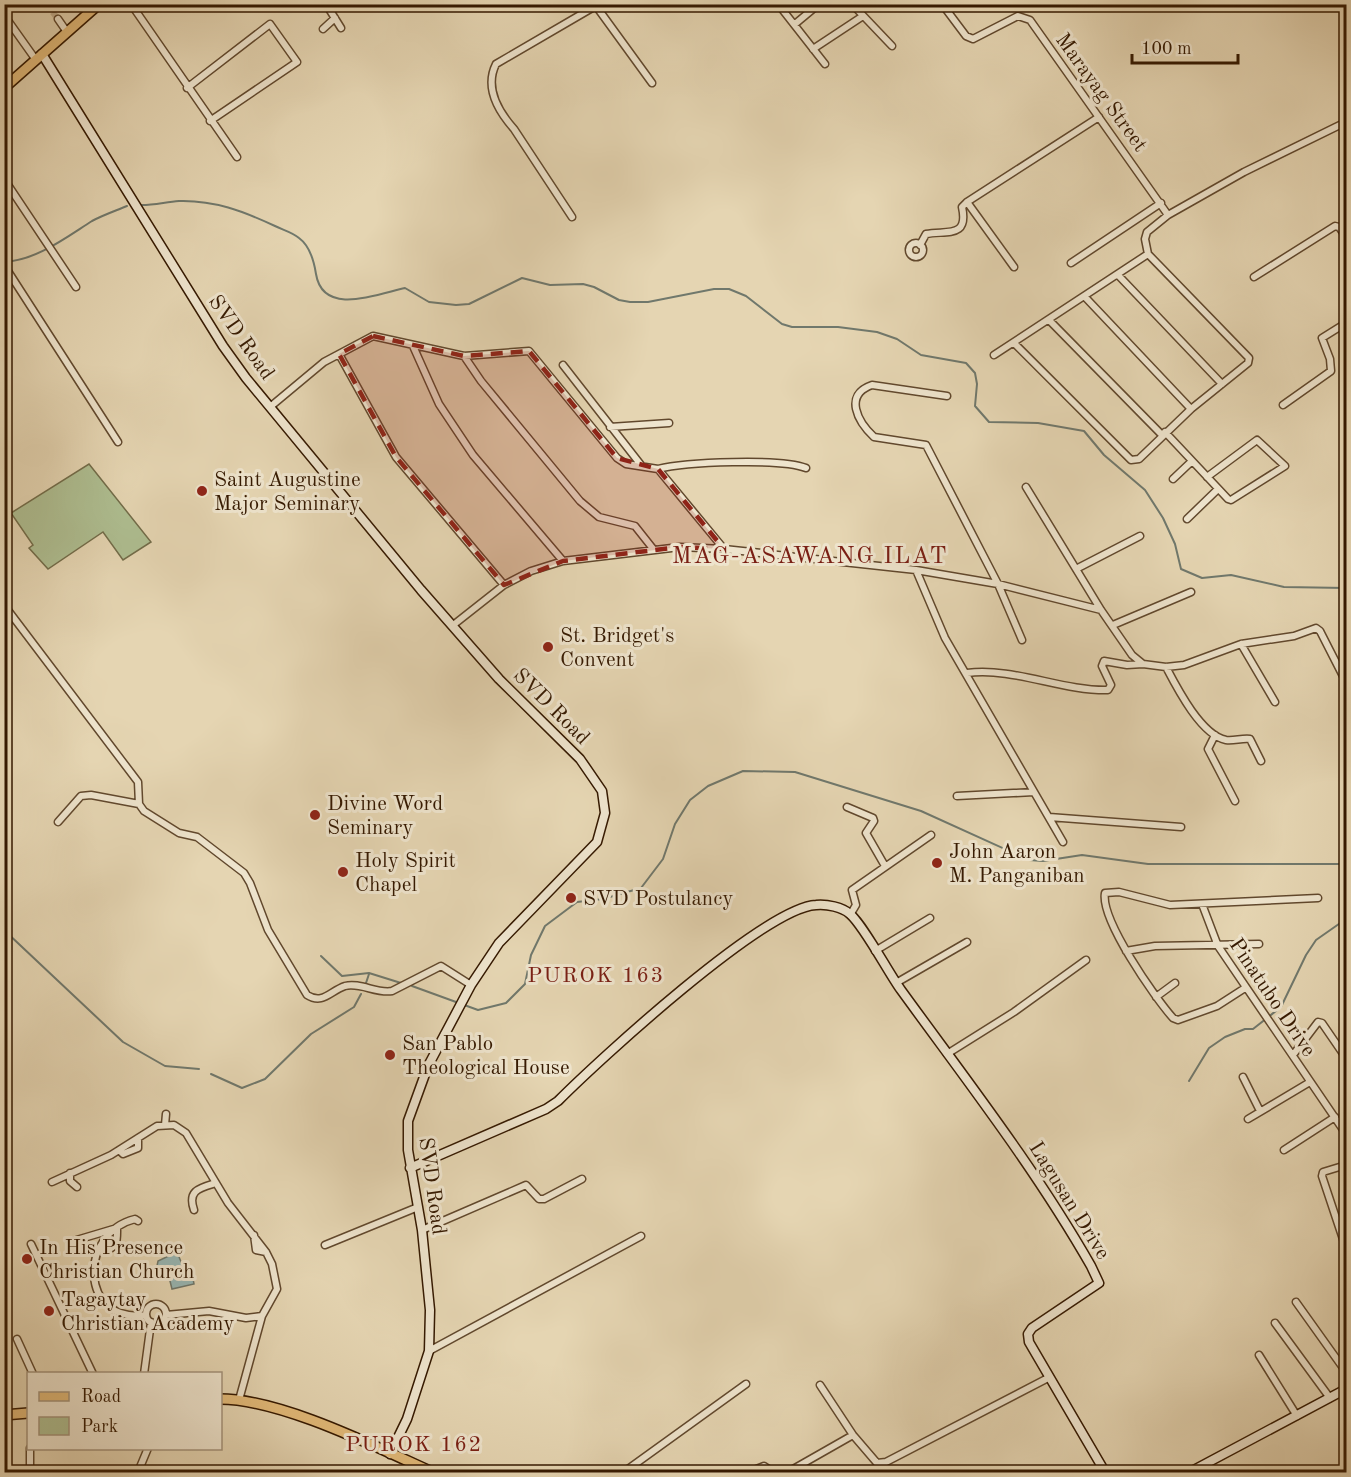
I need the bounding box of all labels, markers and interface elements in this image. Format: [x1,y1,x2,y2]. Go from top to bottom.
scale bar [1132,27,1238,65]
street label: Marayag Street [1051,30,1151,156]
text: 100 m [1141,40,1192,58]
street label: SVD Road [204,292,278,384]
place label: Saint Augustine Major Seminary [214,470,361,515]
marker: Saint Augustine Major Seminary [195,484,209,498]
district label: MAG-ASAWANG ILAT [672,545,948,569]
place label: St. Bridget's Convent [560,626,674,671]
marker: St. Bridget's Convent [541,640,555,654]
street label: SVD Road [509,665,593,749]
place label: Divine Word Seminary [327,794,443,839]
marker: Divine Word Seminary [308,808,322,822]
place label: John Aaron M. Panganiban [949,842,1085,887]
place label: Holy Spirit Chapel [355,851,456,896]
marker: John Aaron M. Panganiban [930,856,944,870]
marker: Holy Spirit Chapel [336,865,350,879]
place label: SVD Postulancy [583,889,733,910]
marker: SVD Postulancy [564,891,578,905]
street label: Pinatubo Drive [1225,935,1319,1061]
district label: PUROK 163 [527,965,665,987]
place label: San Pablo Theological House [402,1034,570,1079]
marker: San Pablo Theological House [383,1048,397,1062]
street label: SVD Road [414,1136,449,1236]
street label: Lagusan Drive [1024,1138,1113,1263]
place label: In His Presence Christian Church [39,1238,194,1283]
marker: In His Presence Christian Church [20,1252,34,1266]
place label: Tagaytay Christian Academy [61,1290,235,1335]
marker: Tagaytay Christian Academy [42,1304,56,1318]
legend [27,1372,222,1450]
text: Road [81,1388,121,1406]
text: Park [81,1418,118,1436]
district label: PUROK 162 [345,1434,483,1456]

